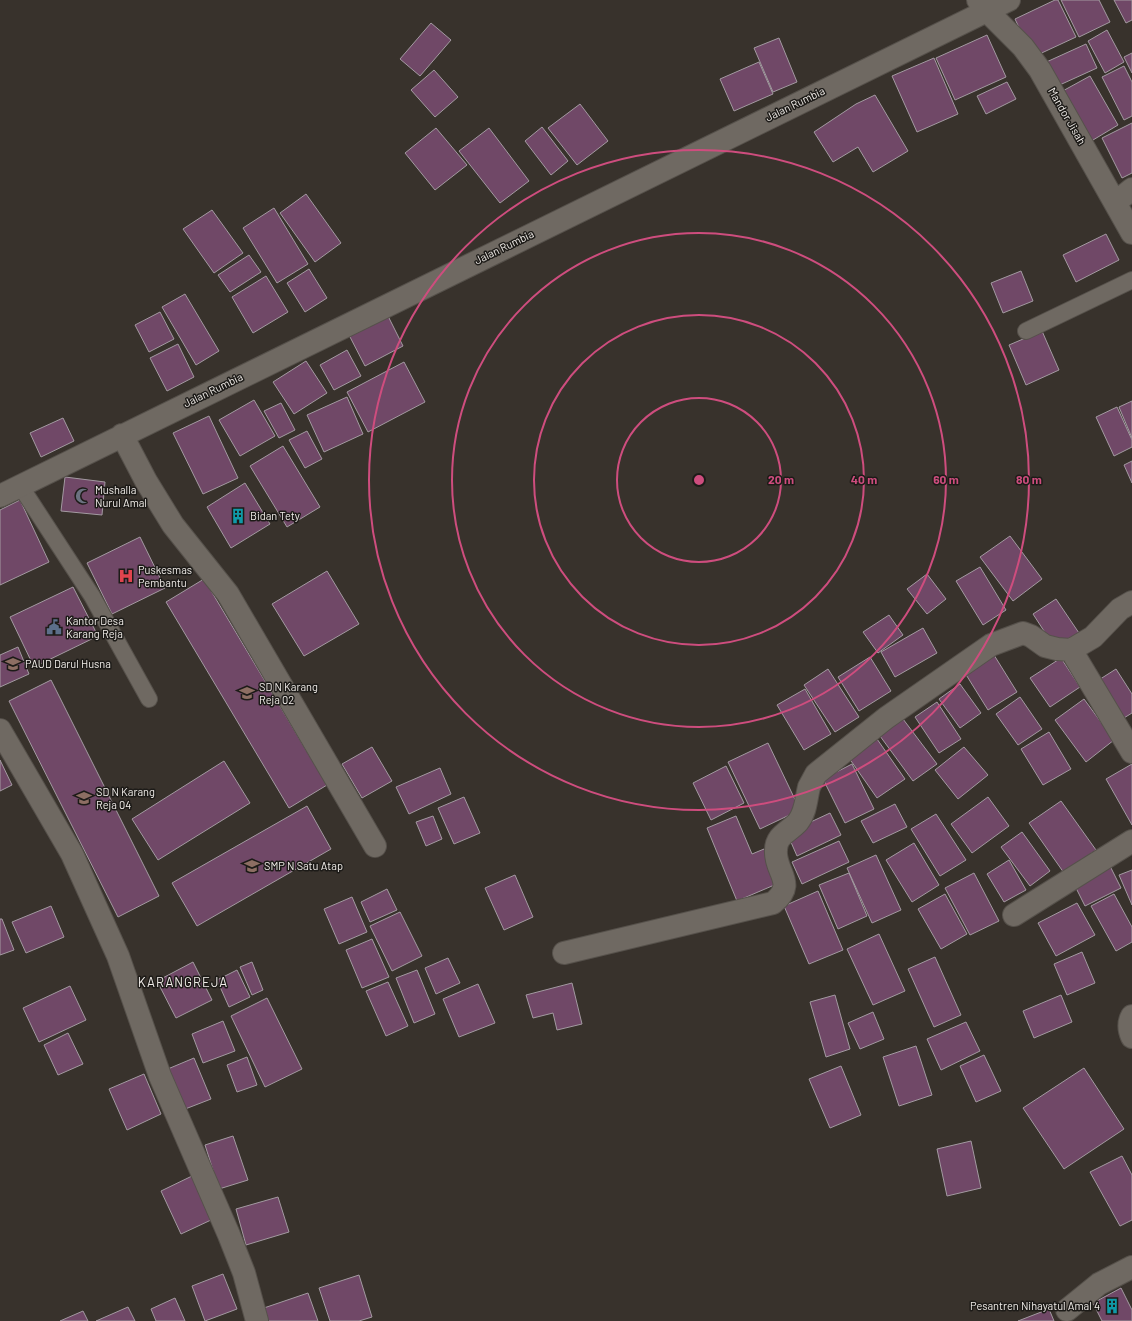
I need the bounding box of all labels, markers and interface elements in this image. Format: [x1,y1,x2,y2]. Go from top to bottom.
street label: Jalan Rumbia [763,84,827,124]
street label: Mandor Jisah [1046,85,1089,147]
street label: Jalan Rumbia [472,227,536,267]
street label: Jalan Rumbia [181,370,245,410]
text: 20 m [768,472,794,486]
text: 40 m [851,472,877,486]
text: 60 m [933,472,959,486]
text: 80 m [1016,472,1042,486]
centre of rings [692,473,706,487]
place label: Mushalla Nurul Amal [95,483,147,509]
mosque icon: Mushalla Nurul Amal [74,487,92,505]
building icon: Bidan Tety [229,507,247,525]
place label: Bidan Tety [250,509,300,522]
place label: Puskesmas Pembantu [138,563,192,589]
hospital icon: Puskesmas Pembantu [117,567,135,585]
place label: Kantor Desa Karang Reja [66,614,124,640]
public building icon: Kantor Desa Karang Reja [45,618,63,636]
school or university icon: PAUD Darul Husna [4,655,22,673]
place label: PAUD Darul Husna [25,657,111,670]
place label: SD N Karang Reja 02 [259,680,318,706]
school or university icon: SD N Karang Reja 02 [238,684,256,702]
place label: SD N Karang Reja 04 [96,785,155,811]
school or university icon: SD N Karang Reja 04 [75,789,93,807]
school or university icon: SMP N Satu Atap [243,857,261,875]
place label: SMP N Satu Atap [264,859,343,872]
district label: KARANGREJA [138,974,228,990]
building icon: Pesantren Nihayatul Amal 4 [1103,1297,1121,1315]
place label: Pesantren Nihayatul Amal 4 [970,1299,1100,1312]

